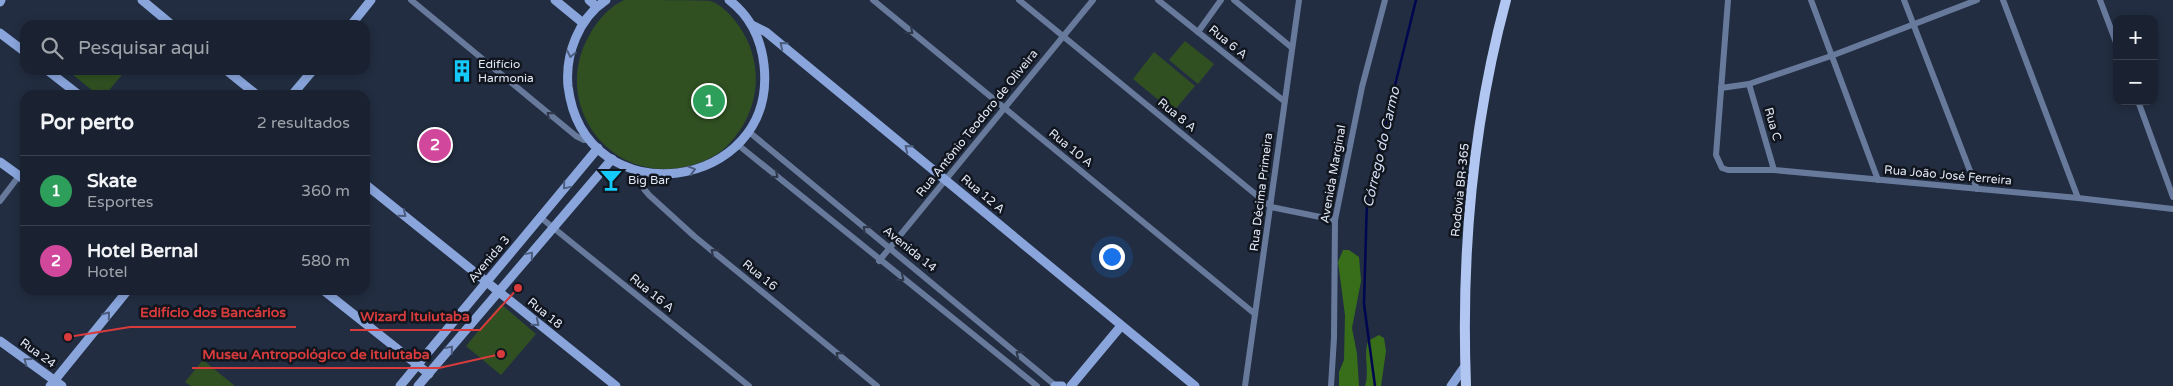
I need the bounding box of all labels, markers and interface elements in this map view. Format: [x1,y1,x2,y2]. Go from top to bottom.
map controls [2113,15,2158,105]
button: + [2113,15,2158,60]
search box [20,20,370,75]
street label: Rua 6 A [1206,22,1250,62]
one-way arrow [905,25,914,34]
icon: search [38,34,66,62]
text: Pesquisar aqui [78,37,210,59]
one-way arrow [780,42,789,51]
street label: Rua Antônio Teodoro de Oliveira [913,47,1041,199]
one-way arrow [566,49,576,58]
place label: Edifício Harmonia [478,57,534,85]
building icon: Edifício Harmonia [449,58,475,84]
button: − [2113,60,2158,105]
pin: 1 [693,82,725,120]
water label: Córrego do Carmo [1359,84,1404,209]
street label: Rua 8 A [1155,95,1199,135]
street label: Rua C [1762,106,1784,142]
text: Por perto [40,110,134,135]
one-way arrow [547,112,556,120]
text: 2 resultados [257,113,350,133]
street label: Avenida Marginal [1317,124,1349,224]
pin: 2 [419,126,451,164]
street label: Rua 10 A [1046,126,1096,170]
street label: Rua Décima Primeira [1247,132,1275,252]
street label: Rodovia BR-365 [1448,142,1472,238]
one-way arrow [905,145,914,154]
street label: Rua João José Ferreira [1884,162,2012,188]
one-way arrow [687,166,696,176]
bar icon: Big Bar [598,167,624,193]
text: Skate [87,170,137,192]
one-way arrow [769,170,778,178]
street label: Rua 12 A [958,172,1008,216]
place label: Big Bar [628,173,670,187]
one-way arrow [563,180,572,189]
text: 1 [51,181,61,201]
text: 360 m [301,181,350,201]
text: Esportes [87,192,153,212]
one-way arrow [397,209,406,217]
street label: Avenida 14 [881,223,940,275]
one-way arrow [863,227,872,235]
street label: Avenida 3 [465,233,513,285]
text: Hotel Bernal [87,240,198,262]
your location [1099,244,1125,270]
one-way arrow [710,249,719,258]
text: 2 [51,251,61,271]
text: 580 m [301,251,350,271]
one-way arrow [524,252,533,261]
street label: Rua 16 [740,257,780,293]
text: Hotel [87,262,128,282]
street label: Rua 16 A [627,271,677,315]
one-way arrow [895,272,904,280]
street label: Rua 18 [525,295,565,331]
callout: Edifício dos Bancários [130,298,296,327]
callout: Wizard Ituiutaba [350,301,480,330]
text: Edifício dos Bancários [140,304,286,321]
text: Wizard Ituiutaba [360,308,470,325]
one-way arrow [102,312,111,321]
one-way arrow [531,317,540,326]
street label: Rua 24 [17,335,59,371]
callout: Museu Antropológico de ituiutaba [192,339,439,368]
text: Museu Antropológico de ituiutaba [202,346,430,363]
one-way arrow [444,346,453,355]
one-way arrow [1016,352,1025,360]
one-way arrow [836,353,845,361]
one-way arrow [23,358,33,367]

